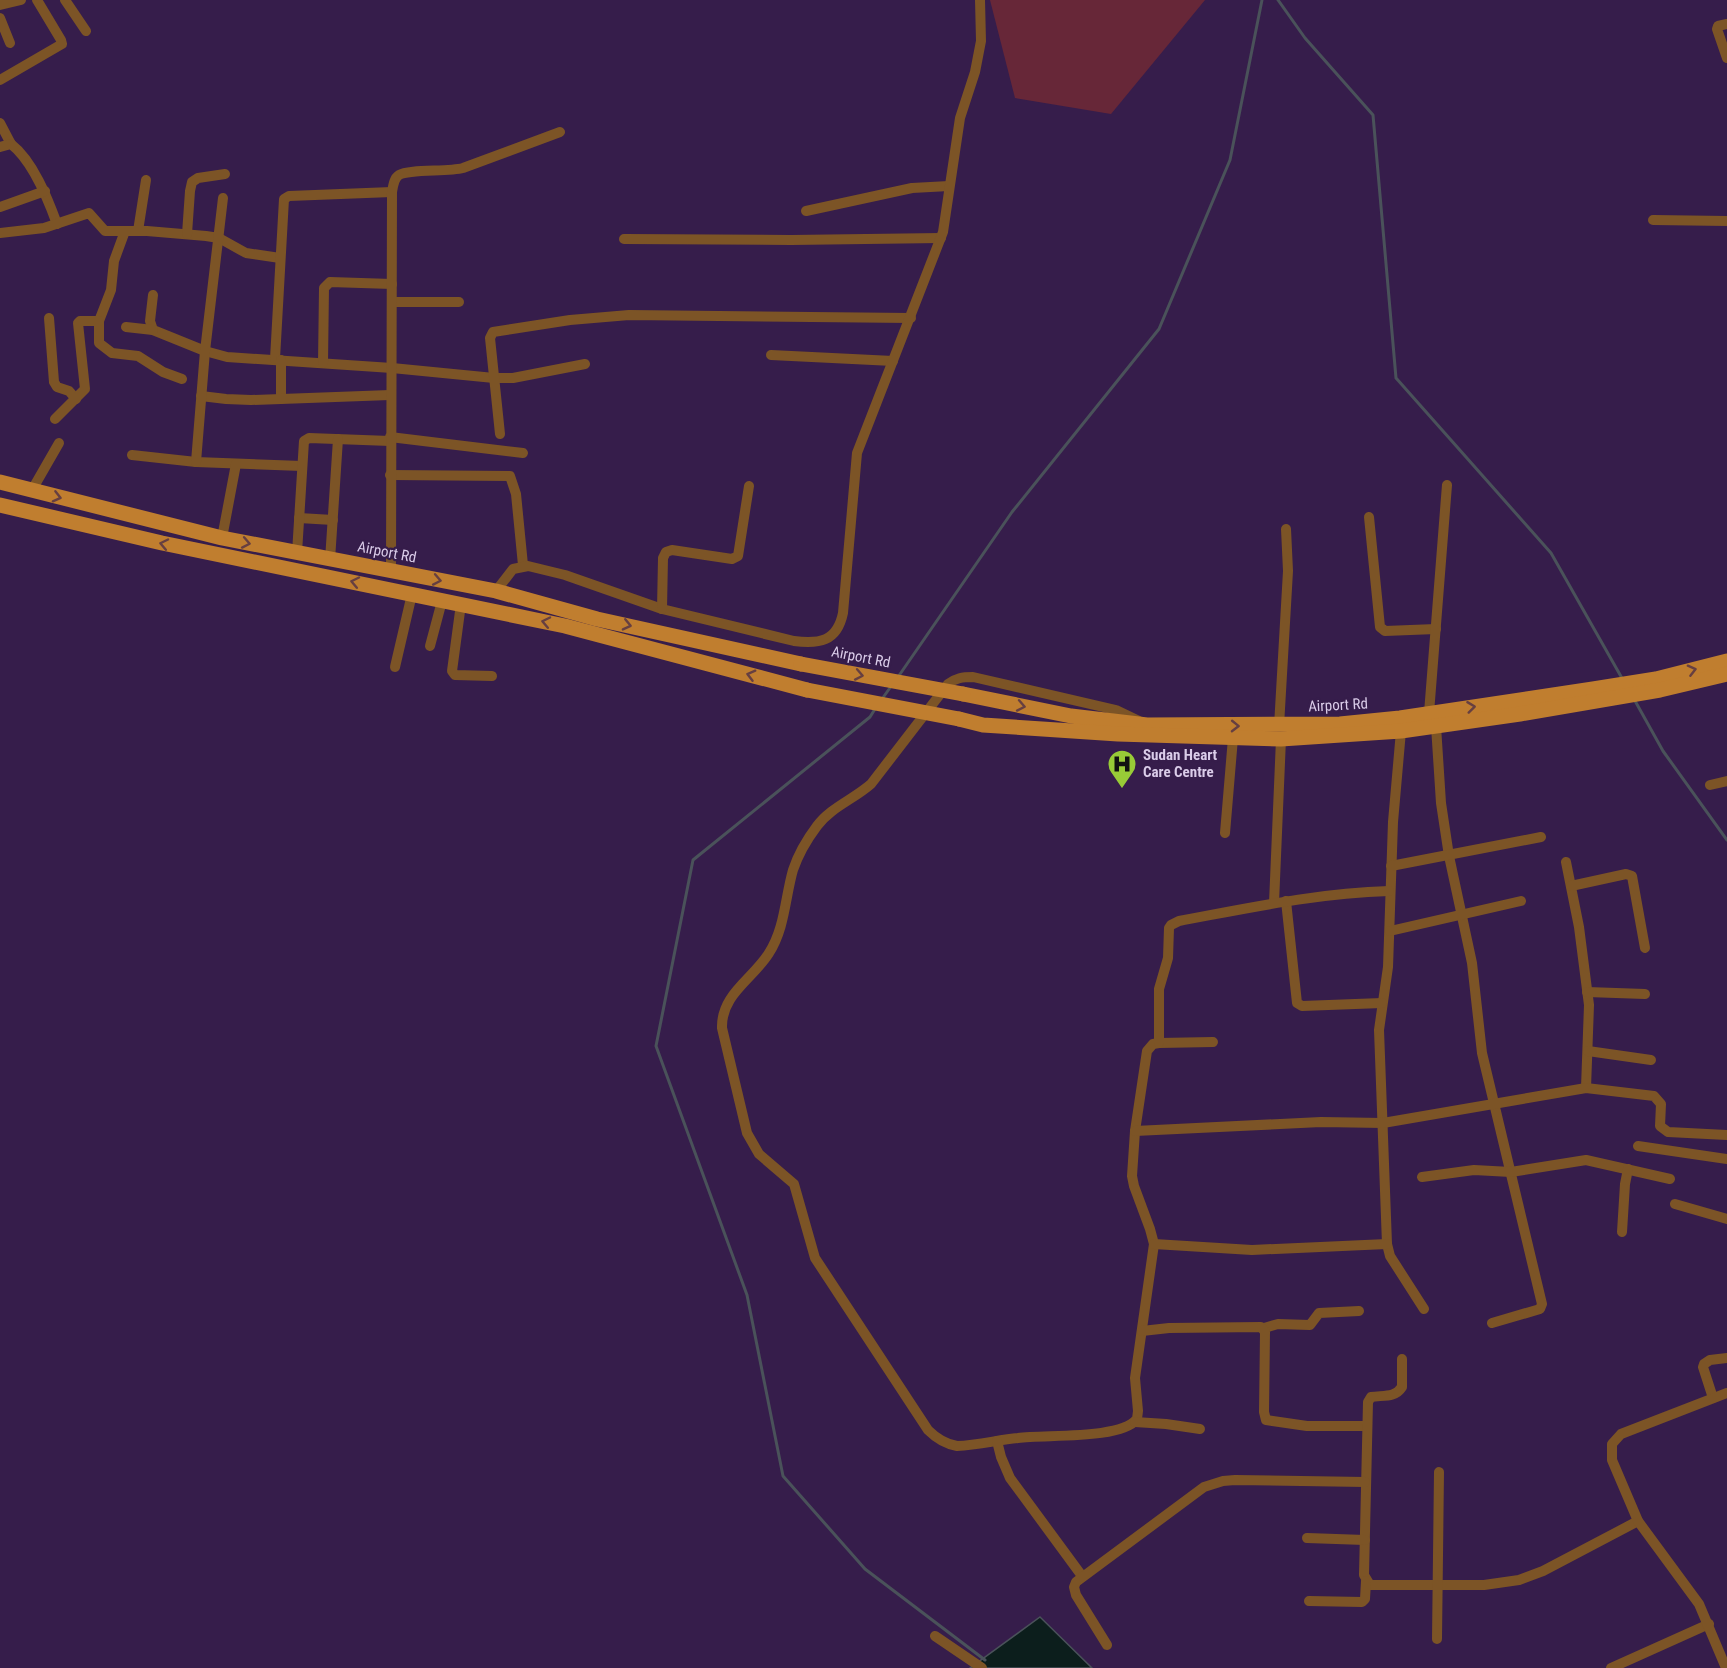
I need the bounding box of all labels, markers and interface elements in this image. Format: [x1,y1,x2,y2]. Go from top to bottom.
one-way arrow [52,489,62,502]
one-way arrow [241,536,251,549]
street label: Airport Rd [356,537,418,567]
one-way arrow [159,538,169,551]
one-way arrow [432,573,442,586]
one-way arrow [350,576,360,589]
one-way arrow [541,616,551,629]
one-way arrow [622,618,632,631]
street label: Airport Rd [830,642,892,672]
one-way arrow [1686,664,1696,677]
one-way arrow [853,668,863,681]
one-way arrow [746,670,756,683]
street label: Airport Rd [1308,694,1368,716]
one-way arrow [1015,699,1025,712]
one-way arrow [1466,702,1475,714]
one-way arrow [1231,720,1240,732]
place label: Sudan Heart Care Centre [1143,746,1218,781]
hospital icon: Sudan Heart Care Centre [1106,748,1138,790]

